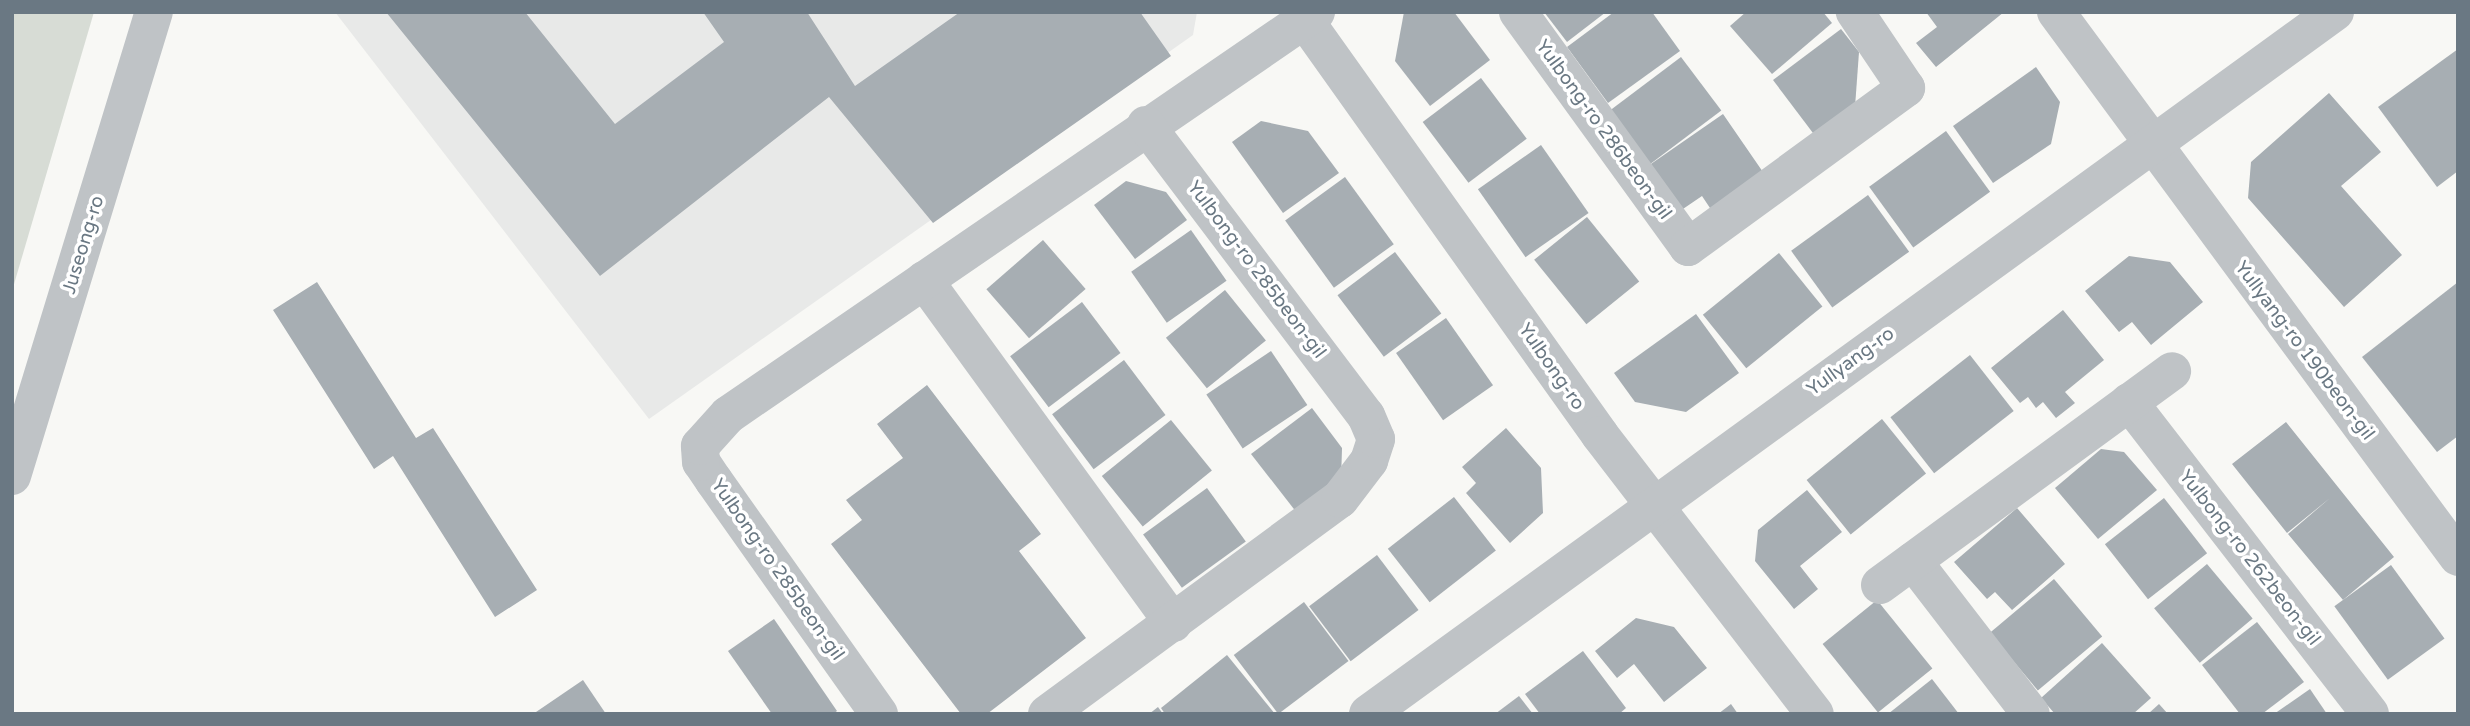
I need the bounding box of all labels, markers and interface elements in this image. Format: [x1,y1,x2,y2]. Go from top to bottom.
street label: Yulbong-ro 286beon-gil [1530,36,1676,224]
street label: Yulbong-ro 285beon-gil [1182,177,1330,363]
street label: Juseong-ro [58,193,110,297]
street label: Yullyang-ro 190beon-gil [2229,257,2379,445]
street label: Yulbong-ro [1513,319,1589,415]
street label: Yullyang-ro [1803,323,1899,401]
street label: Yulbong-ro 262beon-gil [2173,466,2325,650]
street label: Yulbong-ro 285beon-gil [706,475,848,665]

